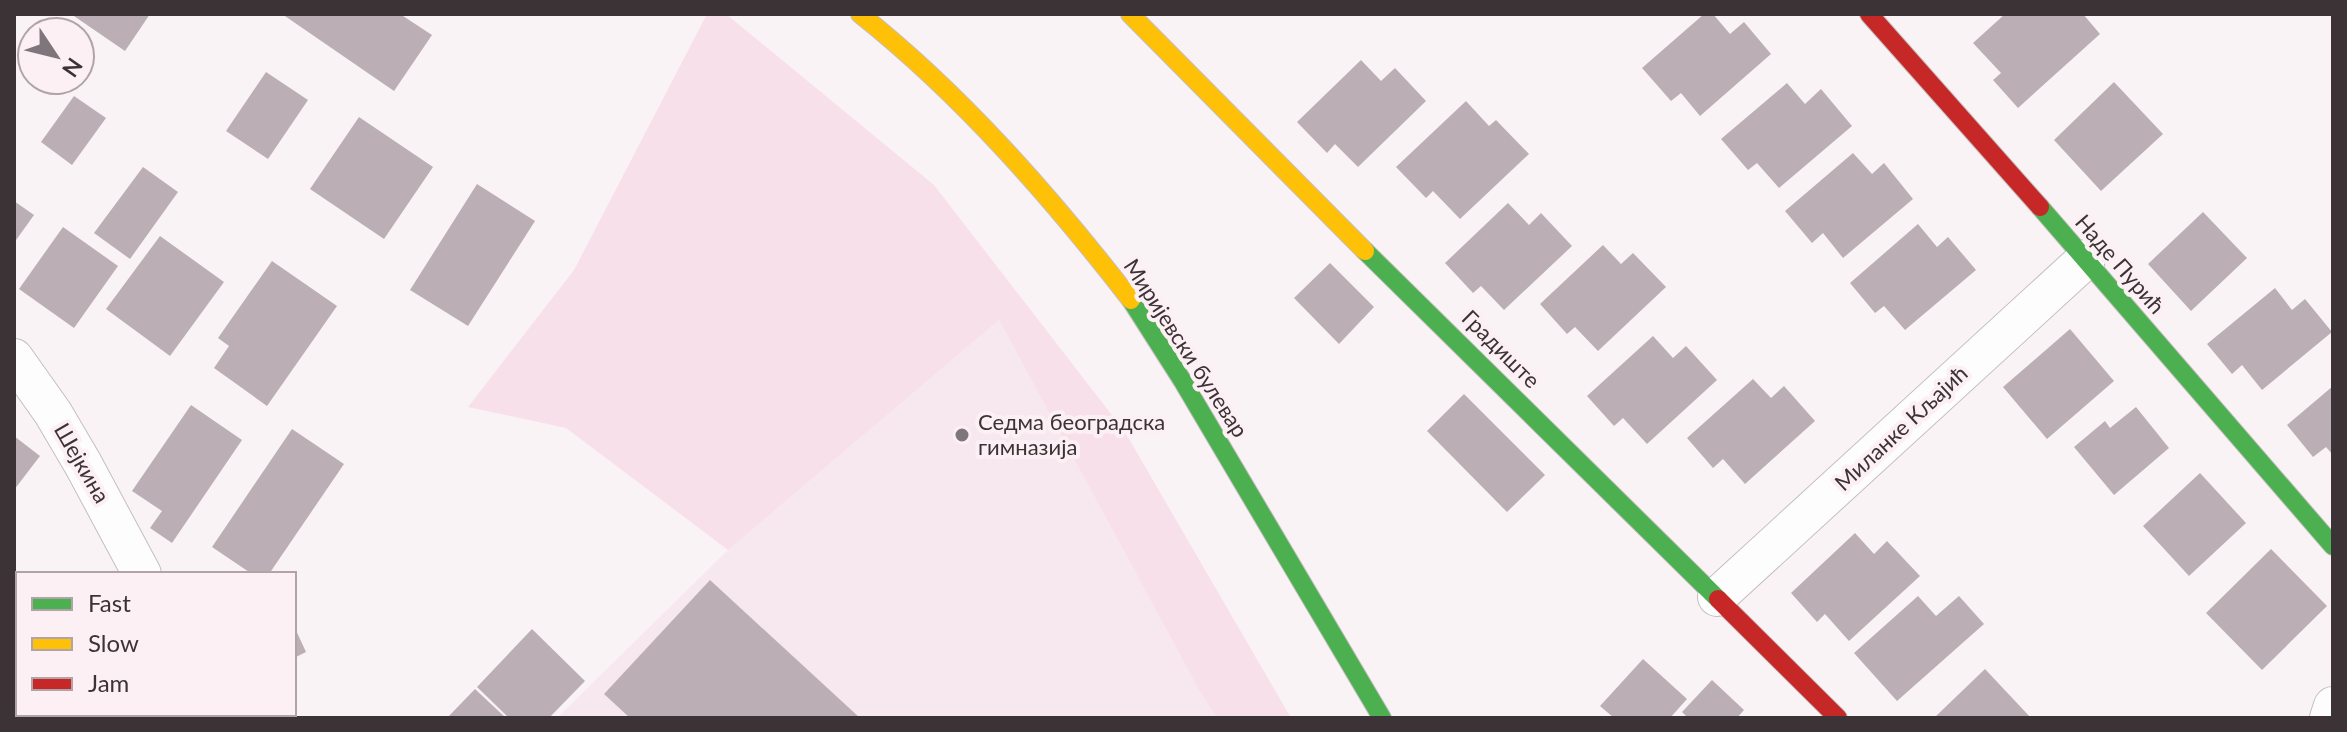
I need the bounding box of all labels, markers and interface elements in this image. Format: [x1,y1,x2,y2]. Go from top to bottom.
north arrow [16,16,96,96]
text: N [57,53,89,82]
street label: Наде Пурић [2070,209,2171,319]
street label: Миријевски булевар [1119,253,1254,442]
street label: Градиште [1457,304,1546,393]
street label: Миланке Кљајић [1829,359,1973,496]
place label: Седма београдска гимназија [978,408,1165,460]
street label: Шејкина [49,418,116,507]
marker: Седма београдска гимназија [953,426,971,444]
legend [16,572,296,716]
text: Fast [88,588,131,617]
text: Slow [88,628,139,657]
text: Jam [88,668,129,697]

